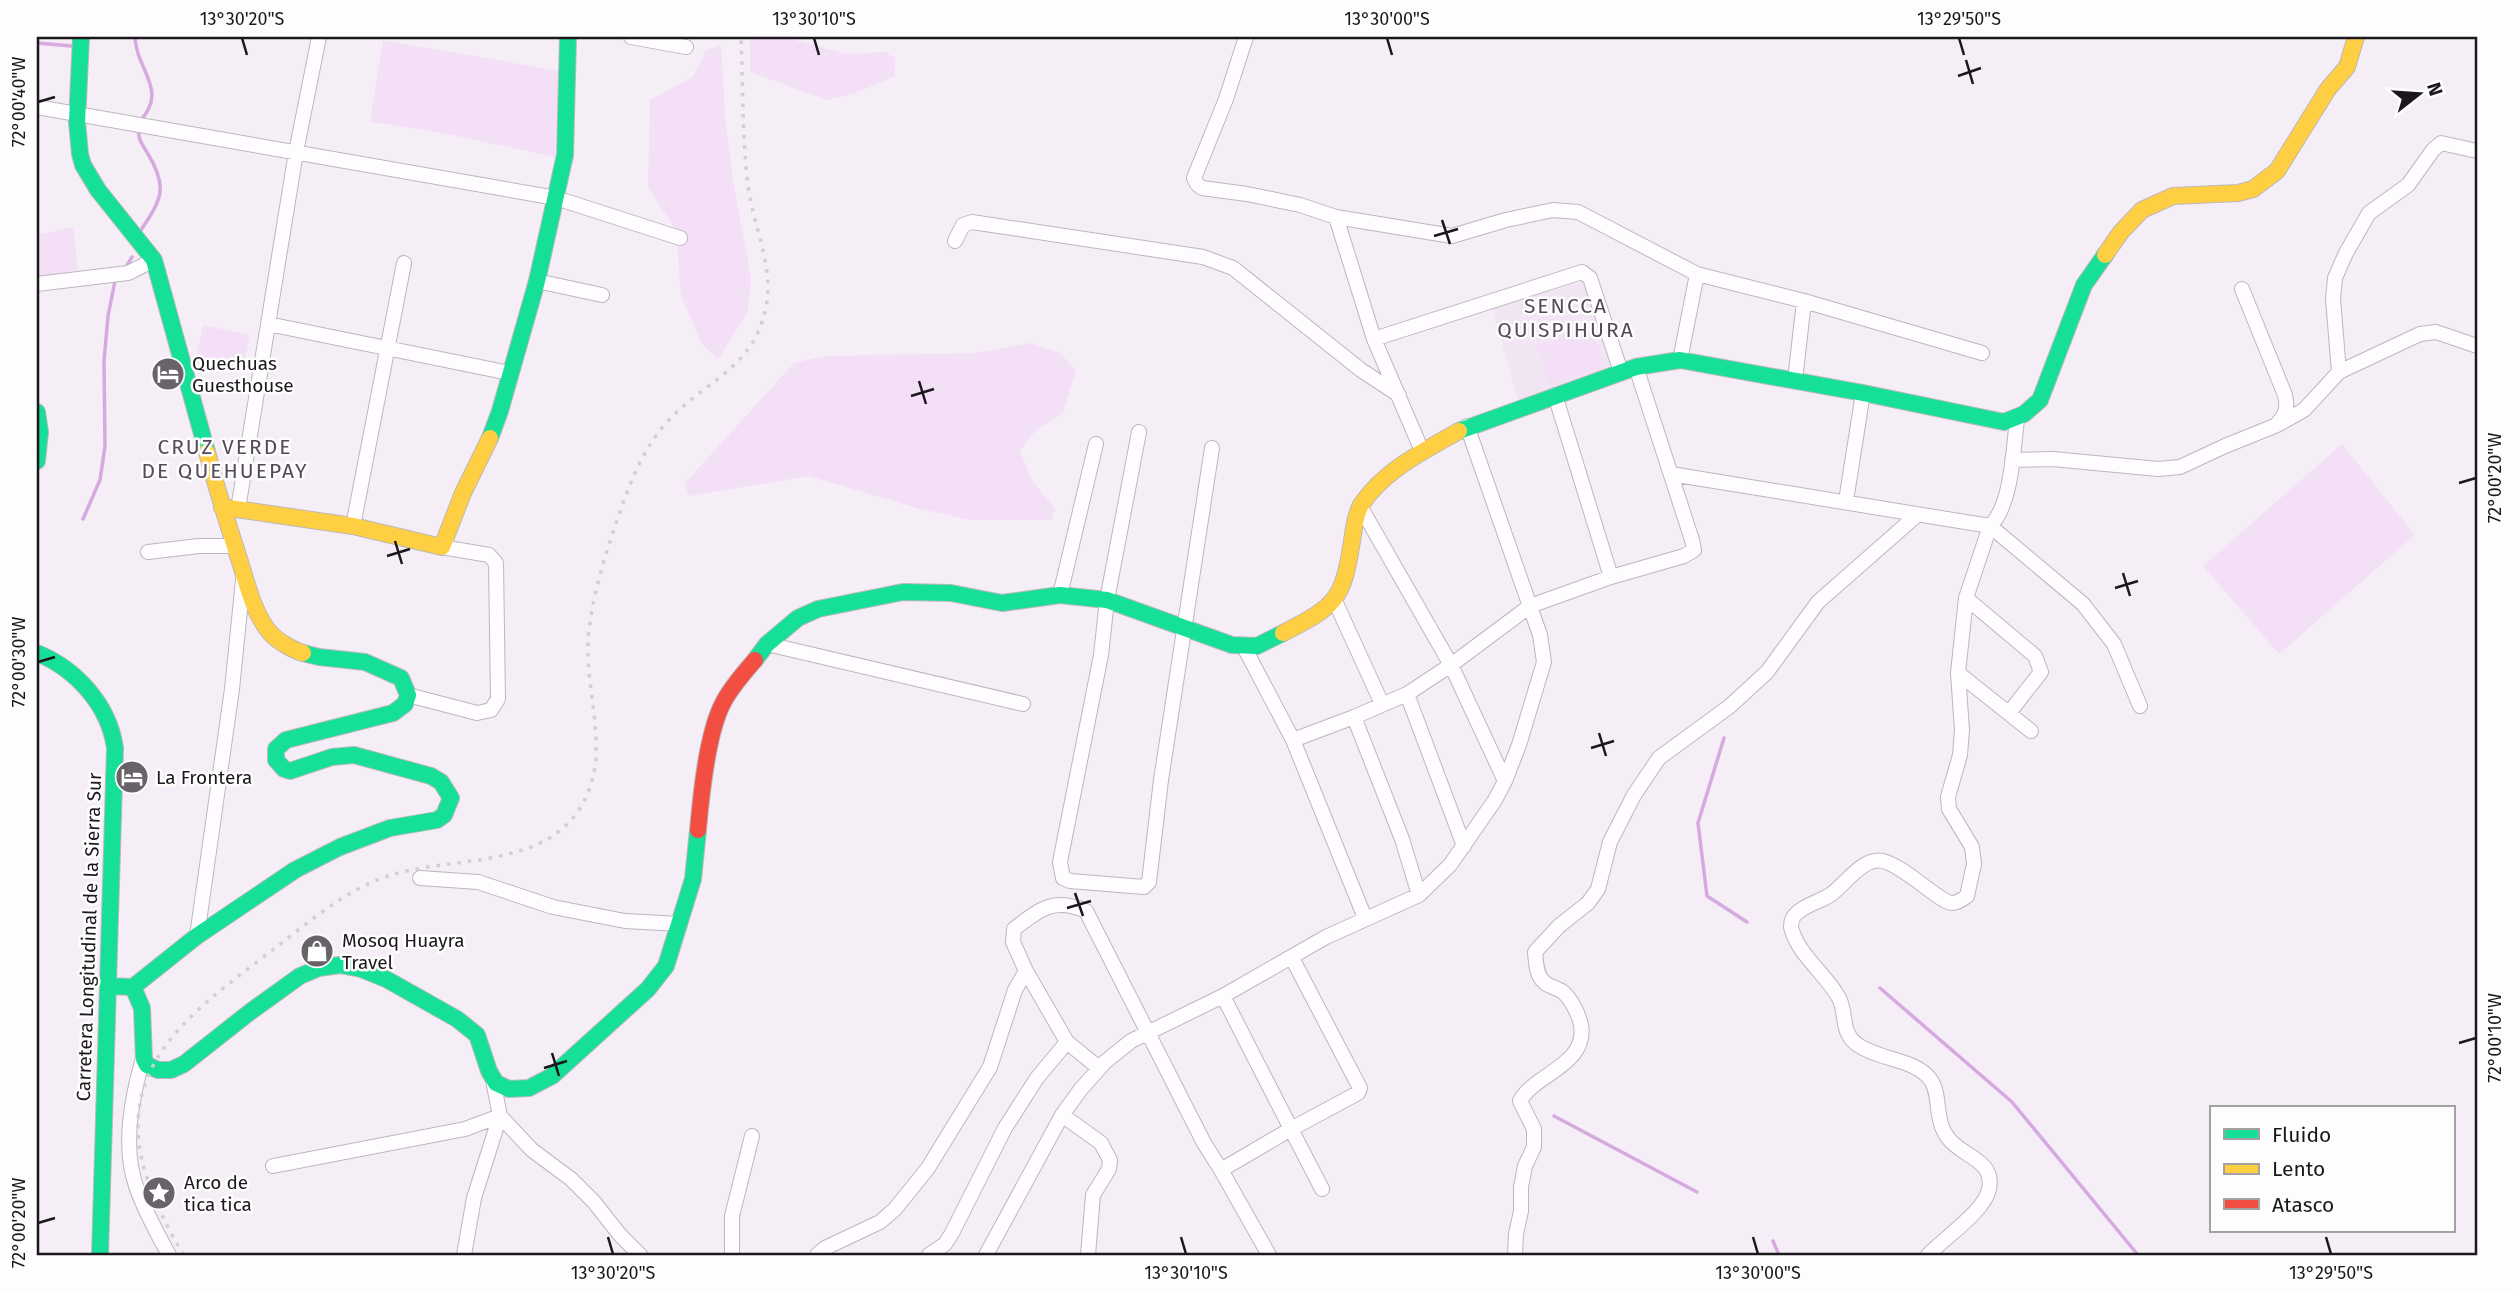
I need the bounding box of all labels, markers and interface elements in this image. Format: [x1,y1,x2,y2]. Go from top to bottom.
text: 13°30'20"S [200,8,285,30]
text: 13°30'10"S [772,8,856,30]
text: 13°30'00"S [1344,8,1430,30]
text: 13°29'50"S [1917,8,2001,30]
text: 72°00'40"W [8,57,30,147]
north arrow [2384,60,2454,130]
text: N [2422,80,2448,99]
district label: SENCCA QUISPIHURA [1497,293,1635,343]
place label: Quechuas Guesthouse [192,352,294,397]
hotel icon: Quechuas Guesthouse [149,355,187,393]
text: 72°00'20"W [2484,433,2506,523]
district label: CRUZ VERDE DE QUEHUEPAY [142,434,308,484]
text: 72°00'30"W [8,616,30,707]
hotel icon: La Frontera [113,758,151,796]
place label: La Frontera [156,766,252,789]
street label: Carretera Longitudinal de la Sierra Sur [72,772,106,1102]
place label: Mosoq Huayra Travel [342,929,465,974]
shop icon: Mosoq Huayra Travel [298,932,336,970]
text: 72°00'10"W [2484,993,2506,1083]
legend [2210,1106,2454,1232]
text: Fluido [2272,1122,2331,1148]
text: Lento [2272,1156,2325,1182]
place label: Arco de tica tica [184,1171,252,1216]
place icon: Arco de tica tica [140,1174,178,1212]
text: 72°00'20"W [8,1178,30,1268]
text: Atasco [2272,1192,2334,1218]
text: 13°30'20"S [571,1262,656,1284]
text: 13°30'10"S [1144,1262,1228,1284]
text: 13°30'00"S [1715,1262,1801,1284]
text: 13°29'50"S [2289,1262,2373,1284]

